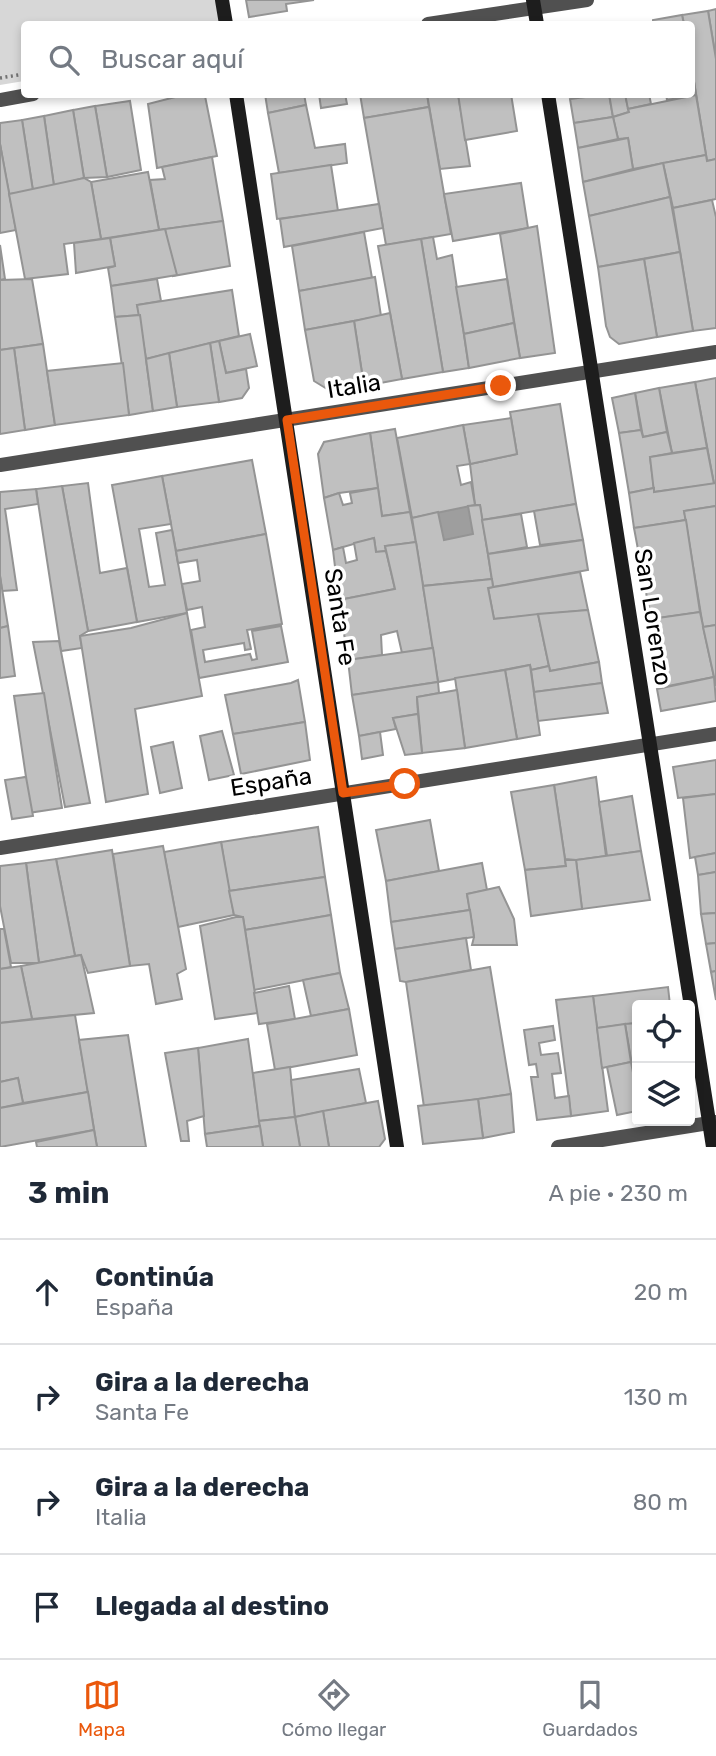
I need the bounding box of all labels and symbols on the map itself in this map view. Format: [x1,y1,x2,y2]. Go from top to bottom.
street label: Italia [325,368,383,404]
route end [485,370,516,401]
street label: San Lorenzo [628,546,678,688]
street label: Santa Fe [318,566,362,668]
street label: España [228,762,314,802]
route start [389,768,420,799]

